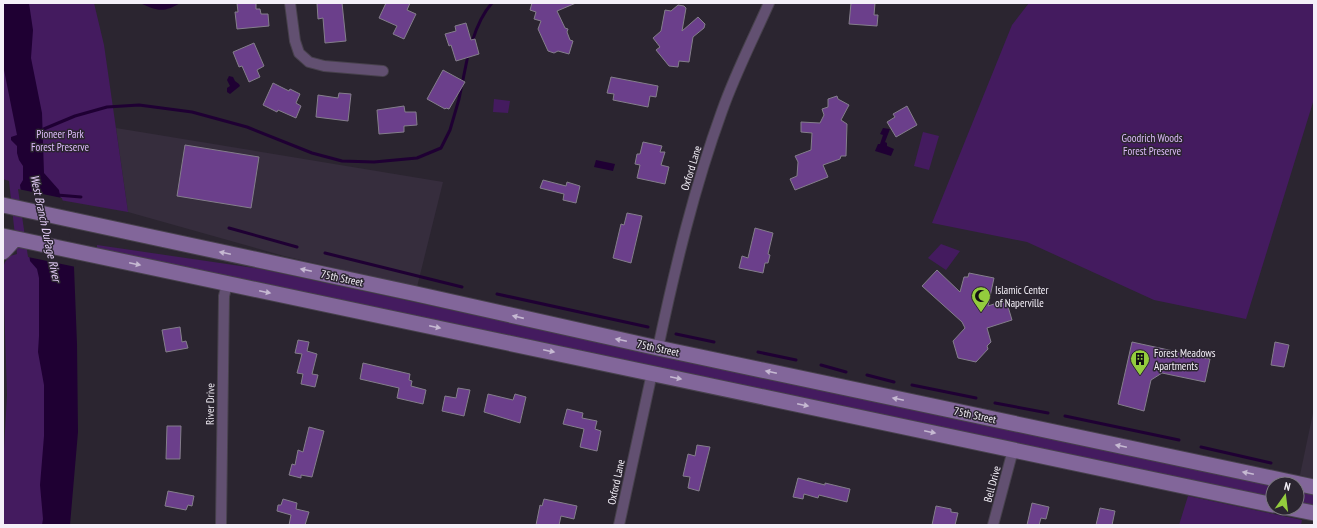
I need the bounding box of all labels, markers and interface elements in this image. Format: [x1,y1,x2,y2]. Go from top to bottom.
park label: Pioneer Park Forest Preserve [31,127,90,154]
park label: Goodrich Woods Forest Preserve [1122,131,1183,158]
street label: Oxford Lane [678,143,705,192]
water label: West Branch DuPage River [27,173,65,285]
one-way arrow [219,250,231,256]
one-way arrow [129,262,141,268]
one-way arrow [299,266,312,272]
street label: 75th Street [320,267,364,289]
place label: Islamic Center of Naperville [995,283,1048,310]
mosque icon: Islamic Center of Naperville [970,285,992,313]
one-way arrow [259,289,271,295]
one-way arrow [512,314,524,320]
one-way arrow [429,325,442,331]
one-way arrow [615,337,627,343]
street label: 75th Street [636,337,680,359]
place label: Forest Meadows Apartments [1154,346,1216,373]
building icon: Forest Meadows Apartments [1129,348,1151,376]
one-way arrow [543,349,555,355]
one-way arrow [765,369,777,375]
one-way arrow [670,376,682,382]
street label: River Drive [203,383,217,425]
one-way arrow [892,395,904,401]
one-way arrow [797,403,809,409]
street label: 75th Street [953,404,997,426]
one-way arrow [924,430,937,436]
one-way arrow [1115,443,1127,449]
street label: Oxford Lane [604,458,628,506]
street label: Bell Drive [980,464,1004,504]
one-way arrow [1242,470,1255,476]
north arrow [1265,476,1305,516]
text: N [1283,479,1292,494]

